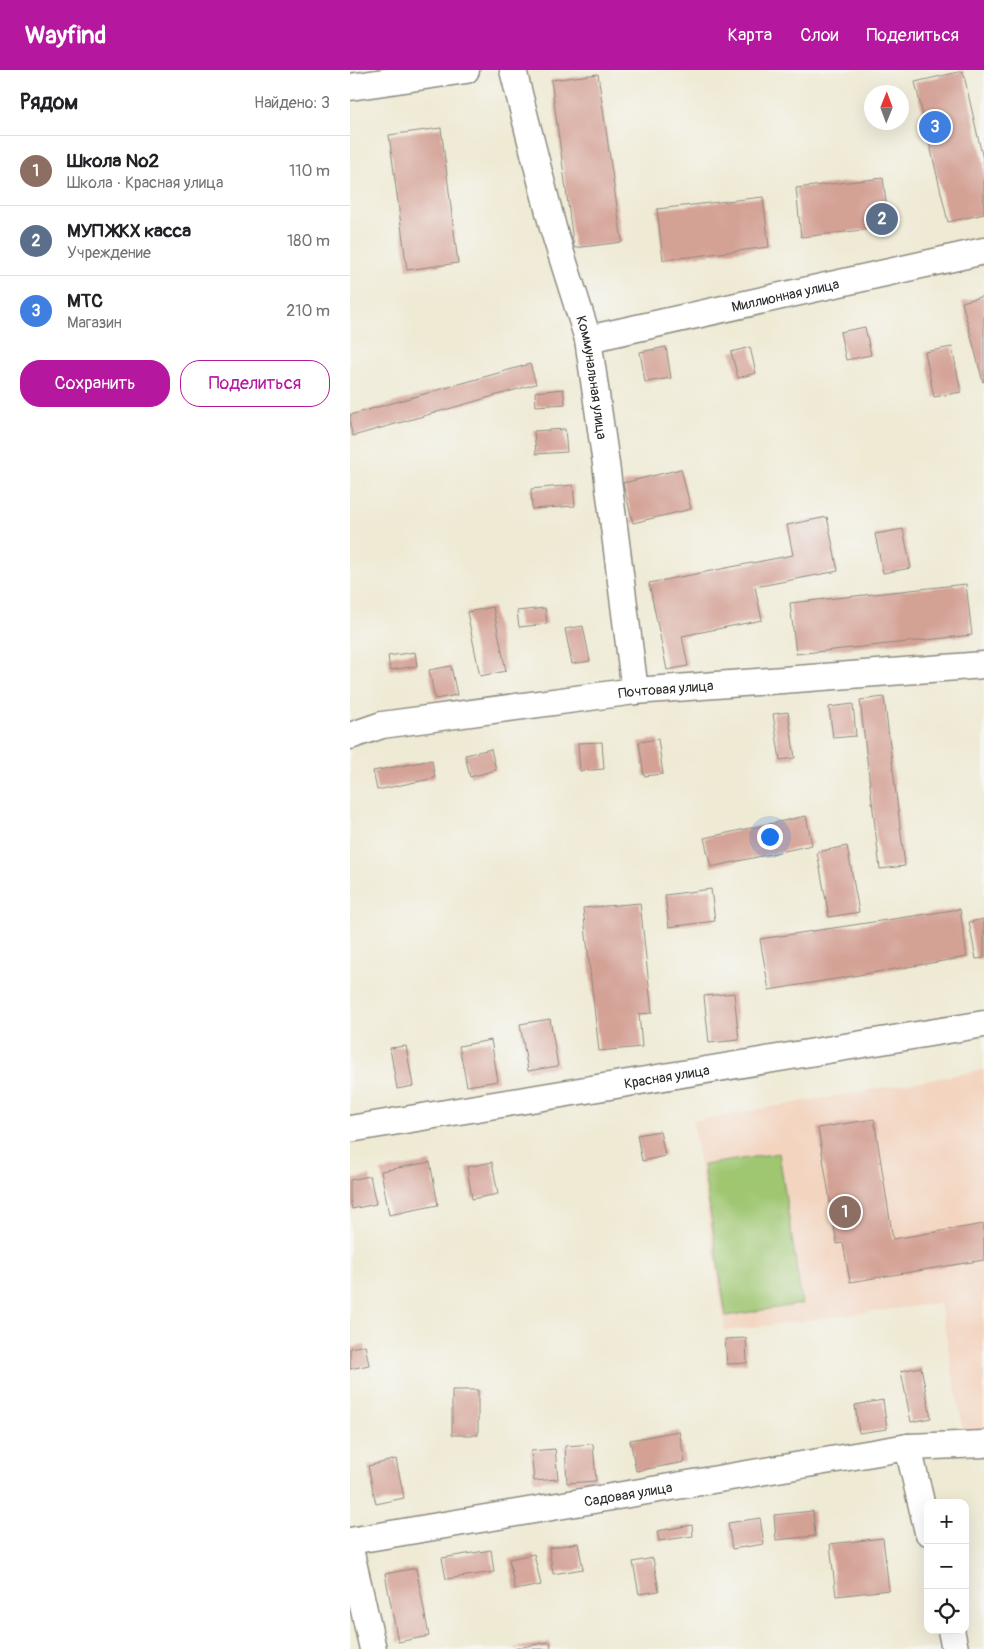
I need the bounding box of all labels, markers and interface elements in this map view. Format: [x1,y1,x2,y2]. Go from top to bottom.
text: Wayfind [25,21,106,50]
text: Карта [728,24,772,47]
text: Слои [800,24,838,47]
text: Поделиться [866,24,959,47]
north arrow [864,85,909,130]
text: Рядом [20,89,78,116]
text: Найдено: 3 [254,93,330,113]
pin: 3 [919,108,951,146]
text: Школа №2 [67,149,159,173]
text: 1 [33,161,39,181]
text: 110 m [289,161,330,181]
text: Школа · Красная улица [67,173,223,193]
pin: 2 [866,200,898,238]
text: МУП ЖКХ касса [67,219,191,243]
text: 2 [32,231,40,251]
text: 180 m [287,231,330,251]
text: Учреждение [67,243,151,263]
street label: Миллионная улица [730,275,841,316]
text: МТС [67,289,103,313]
text: 3 [32,301,40,321]
text: 210 m [286,301,330,321]
text: Магазин [67,313,122,333]
street label: Коммунальная улица [572,314,610,441]
button: Сохранить [20,360,170,407]
button: Поделиться [180,360,330,407]
street label: Почтовая улица [617,677,714,702]
your location [757,824,783,850]
street label: Красная улица [623,1062,711,1092]
pin: 1 [829,1193,861,1231]
street label: Садовая улица [583,1479,673,1510]
map controls [924,1499,969,1634]
button: + [924,1499,969,1544]
button: − [924,1544,969,1589]
button: locate [924,1589,969,1634]

